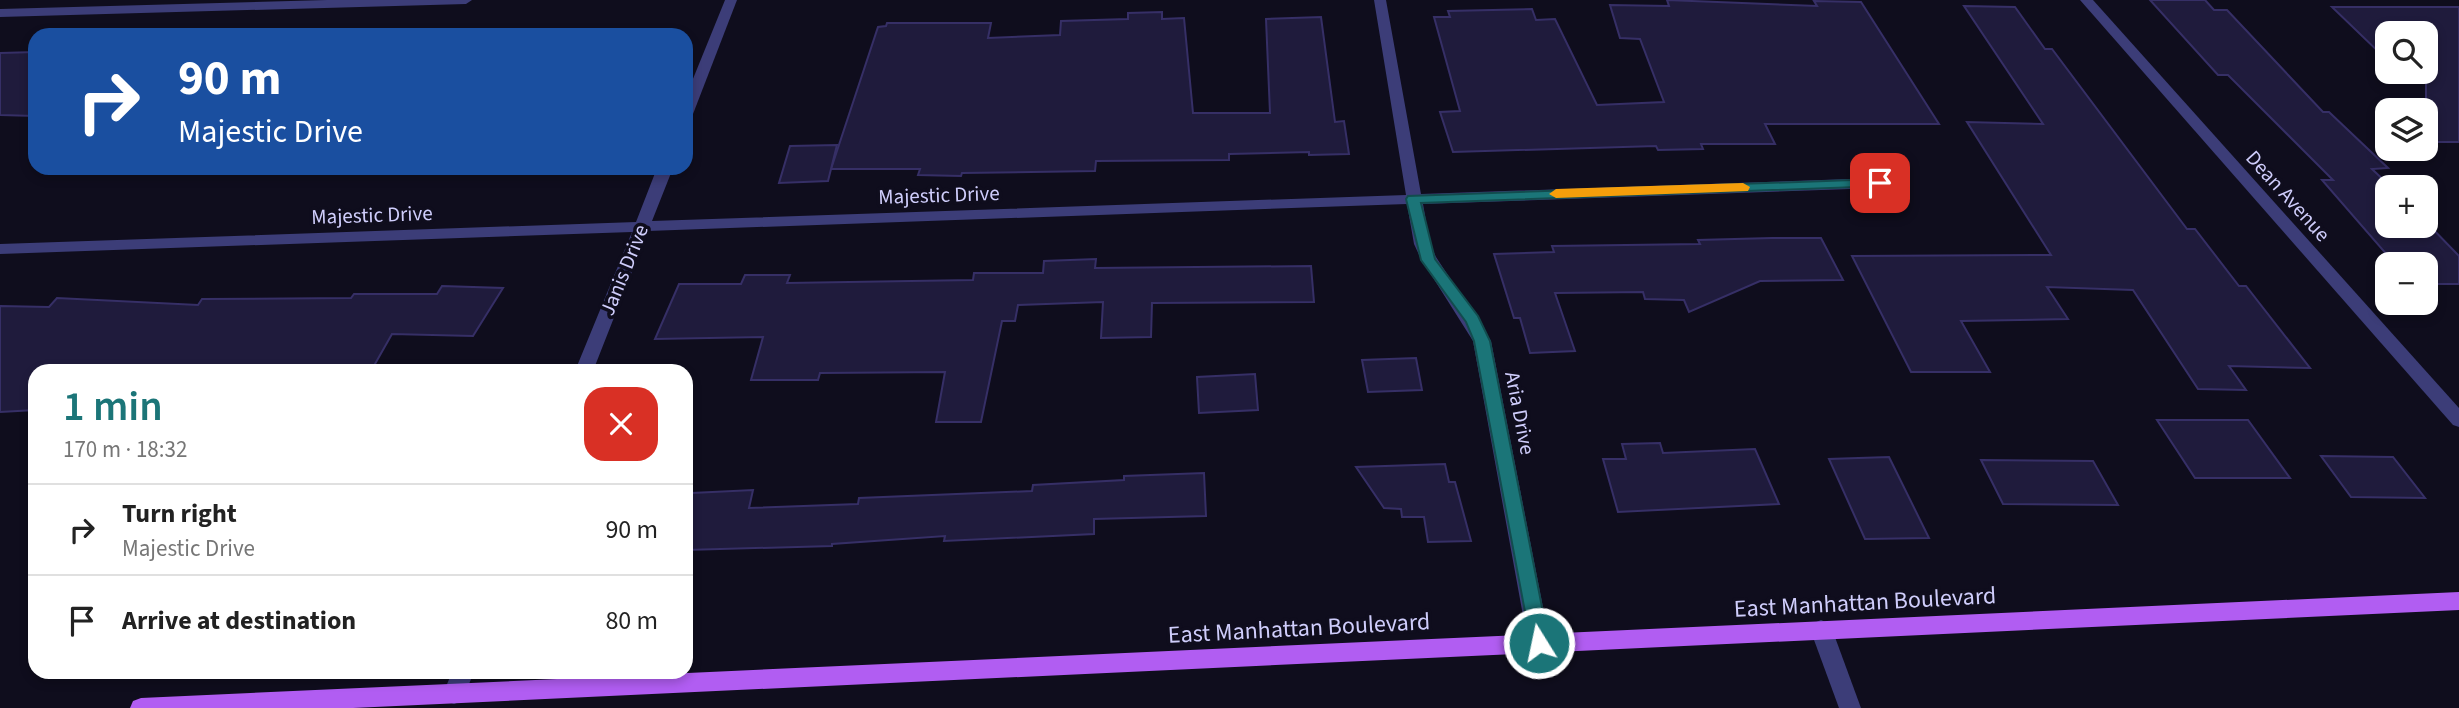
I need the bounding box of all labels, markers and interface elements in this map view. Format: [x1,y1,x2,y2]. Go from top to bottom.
map controls [2375,21,2438,315]
button: search [2375,21,2438,84]
text: 90 m [178,44,282,114]
icon: right [63,56,154,147]
button: layers [2375,98,2438,161]
text: Majestic Drive [178,109,363,155]
street label: Dean Avenue [2239,144,2337,248]
pin [1850,153,1910,213]
icon: arrive [1861,164,1899,202]
button: + [2375,175,2438,238]
street label: Majestic Drive [878,178,1000,212]
street label: Majestic Drive [311,198,433,232]
street label: Janis Drive [592,220,656,320]
button: − [2375,252,2438,315]
street label: Aria Drive [1497,369,1543,457]
text: 1 min [63,377,163,437]
button: close [584,387,658,461]
text: 170 m · 18:32 [63,433,187,466]
text: Turn right [122,495,237,532]
icon: right [63,511,101,549]
text: 90 m [605,511,658,548]
text: Majestic Drive [122,532,255,565]
street label: East Manhattan Boulevard [1733,578,1997,627]
icon: arrive [63,602,101,640]
text: Arrive at destination [122,602,356,639]
text: 80 m [605,602,658,639]
street label: East Manhattan Boulevard [1167,604,1431,653]
position arrow [1502,606,1576,680]

